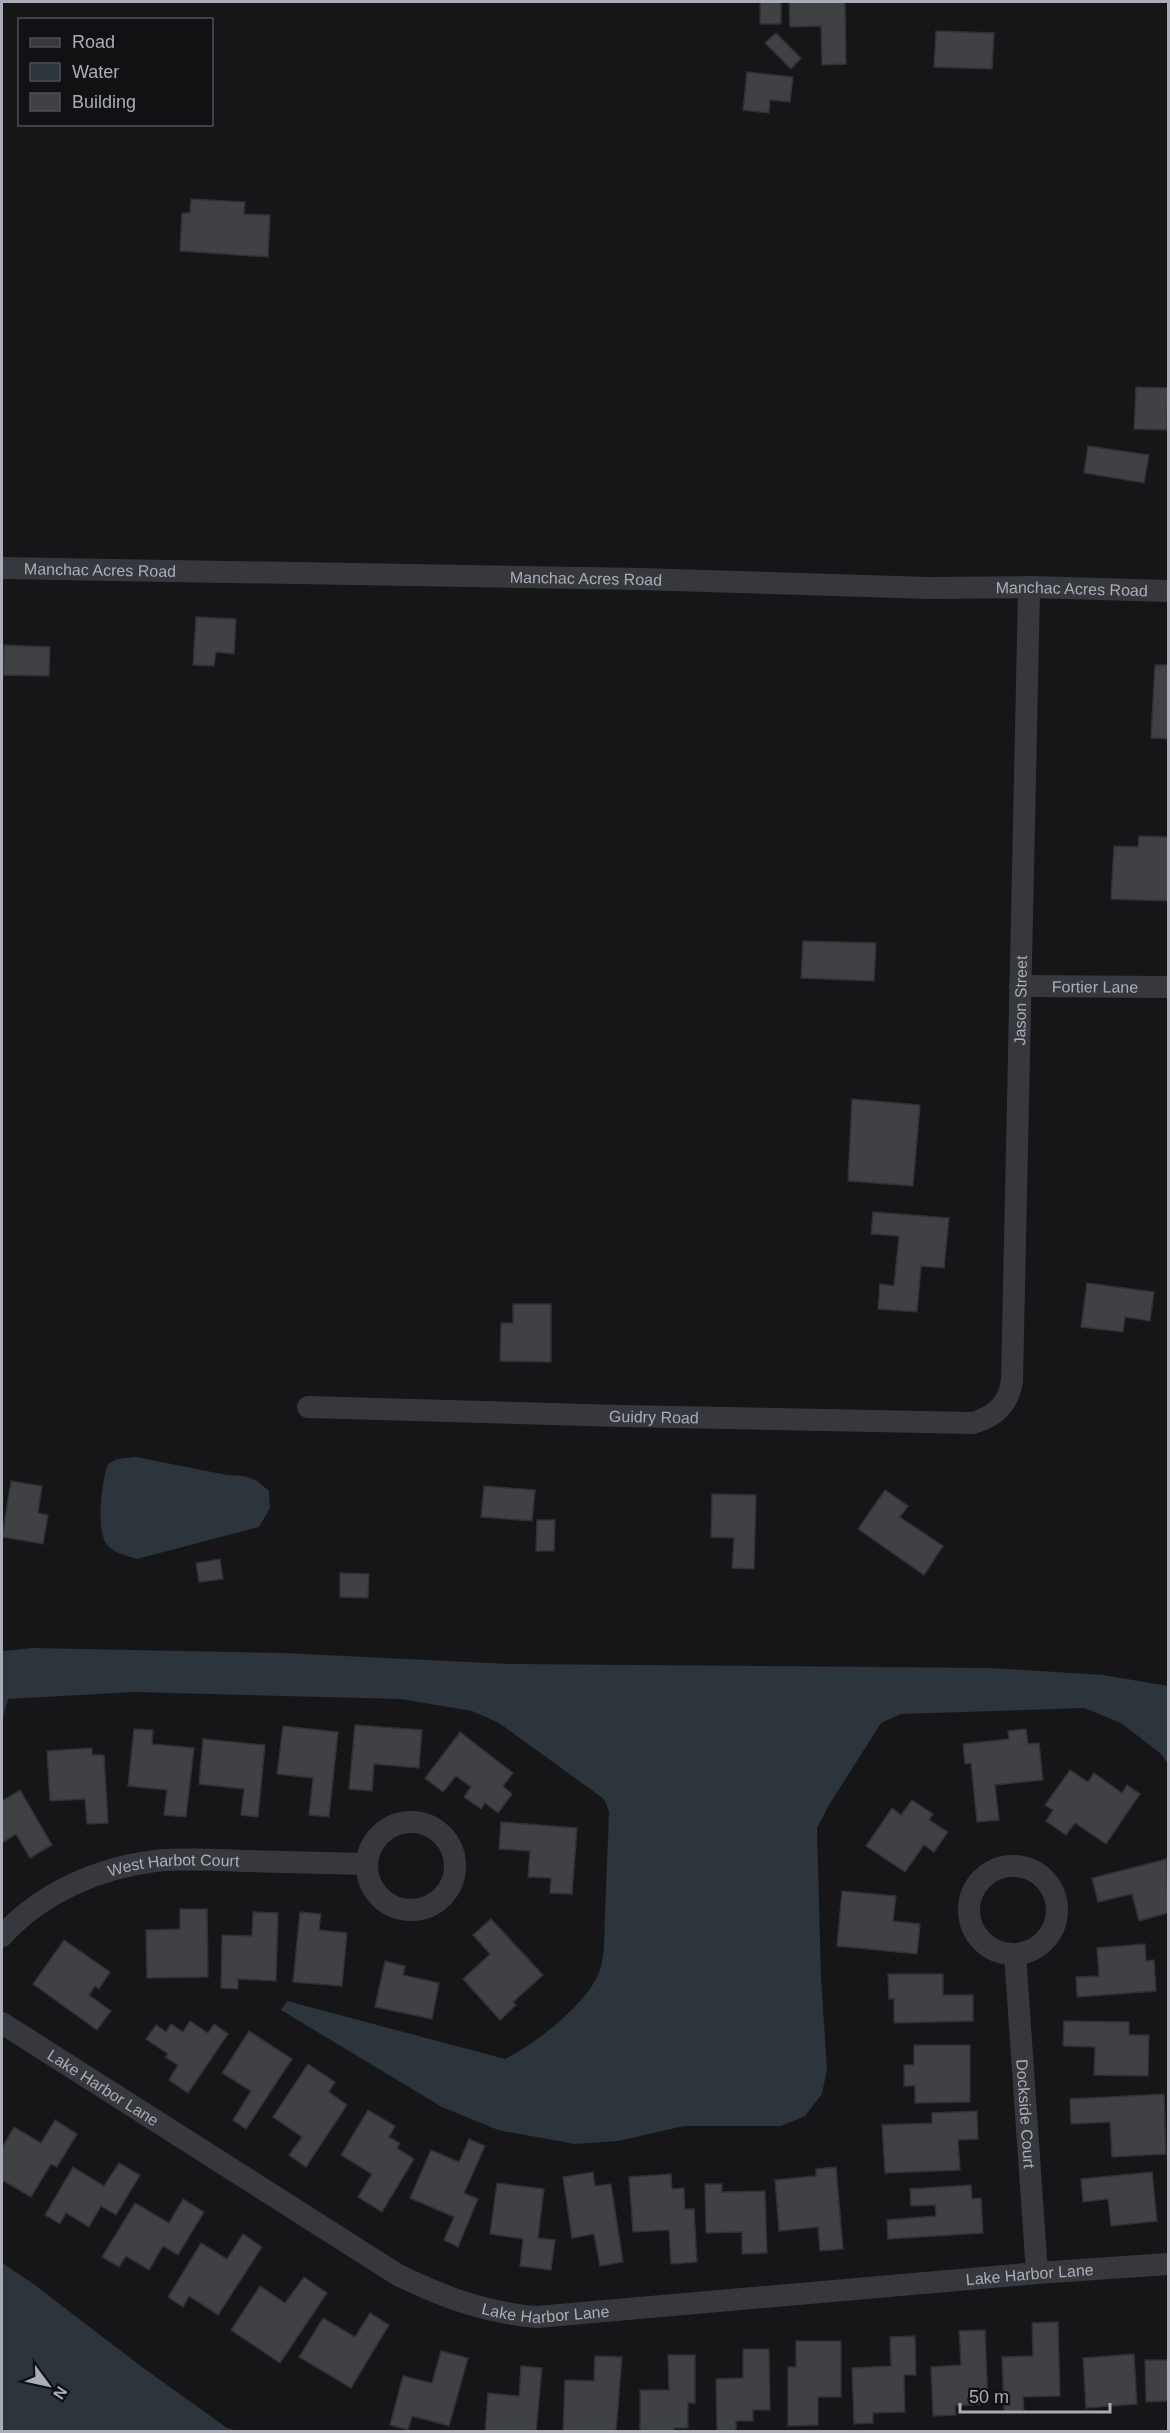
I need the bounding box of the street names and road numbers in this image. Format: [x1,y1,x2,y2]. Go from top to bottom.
street label: Manchac Acres Road [24,560,176,580]
street label: Manchac Acres Road [510,569,662,589]
street label: Manchac Acres Road [996,579,1148,599]
street label: Jason Street [1011,955,1030,1046]
street label: Fortier Lane [1052,978,1138,996]
street label: Guidry Road [609,1408,699,1427]
street label: West Harbot Court [106,1851,240,1880]
street label: Lake Harbor Lane [44,2046,162,2129]
street label: Dockside Court [1013,2058,1038,2169]
street label: Lake Harbor Lane [965,2261,1094,2288]
street label: Lake Harbor Lane [480,2300,610,2326]

